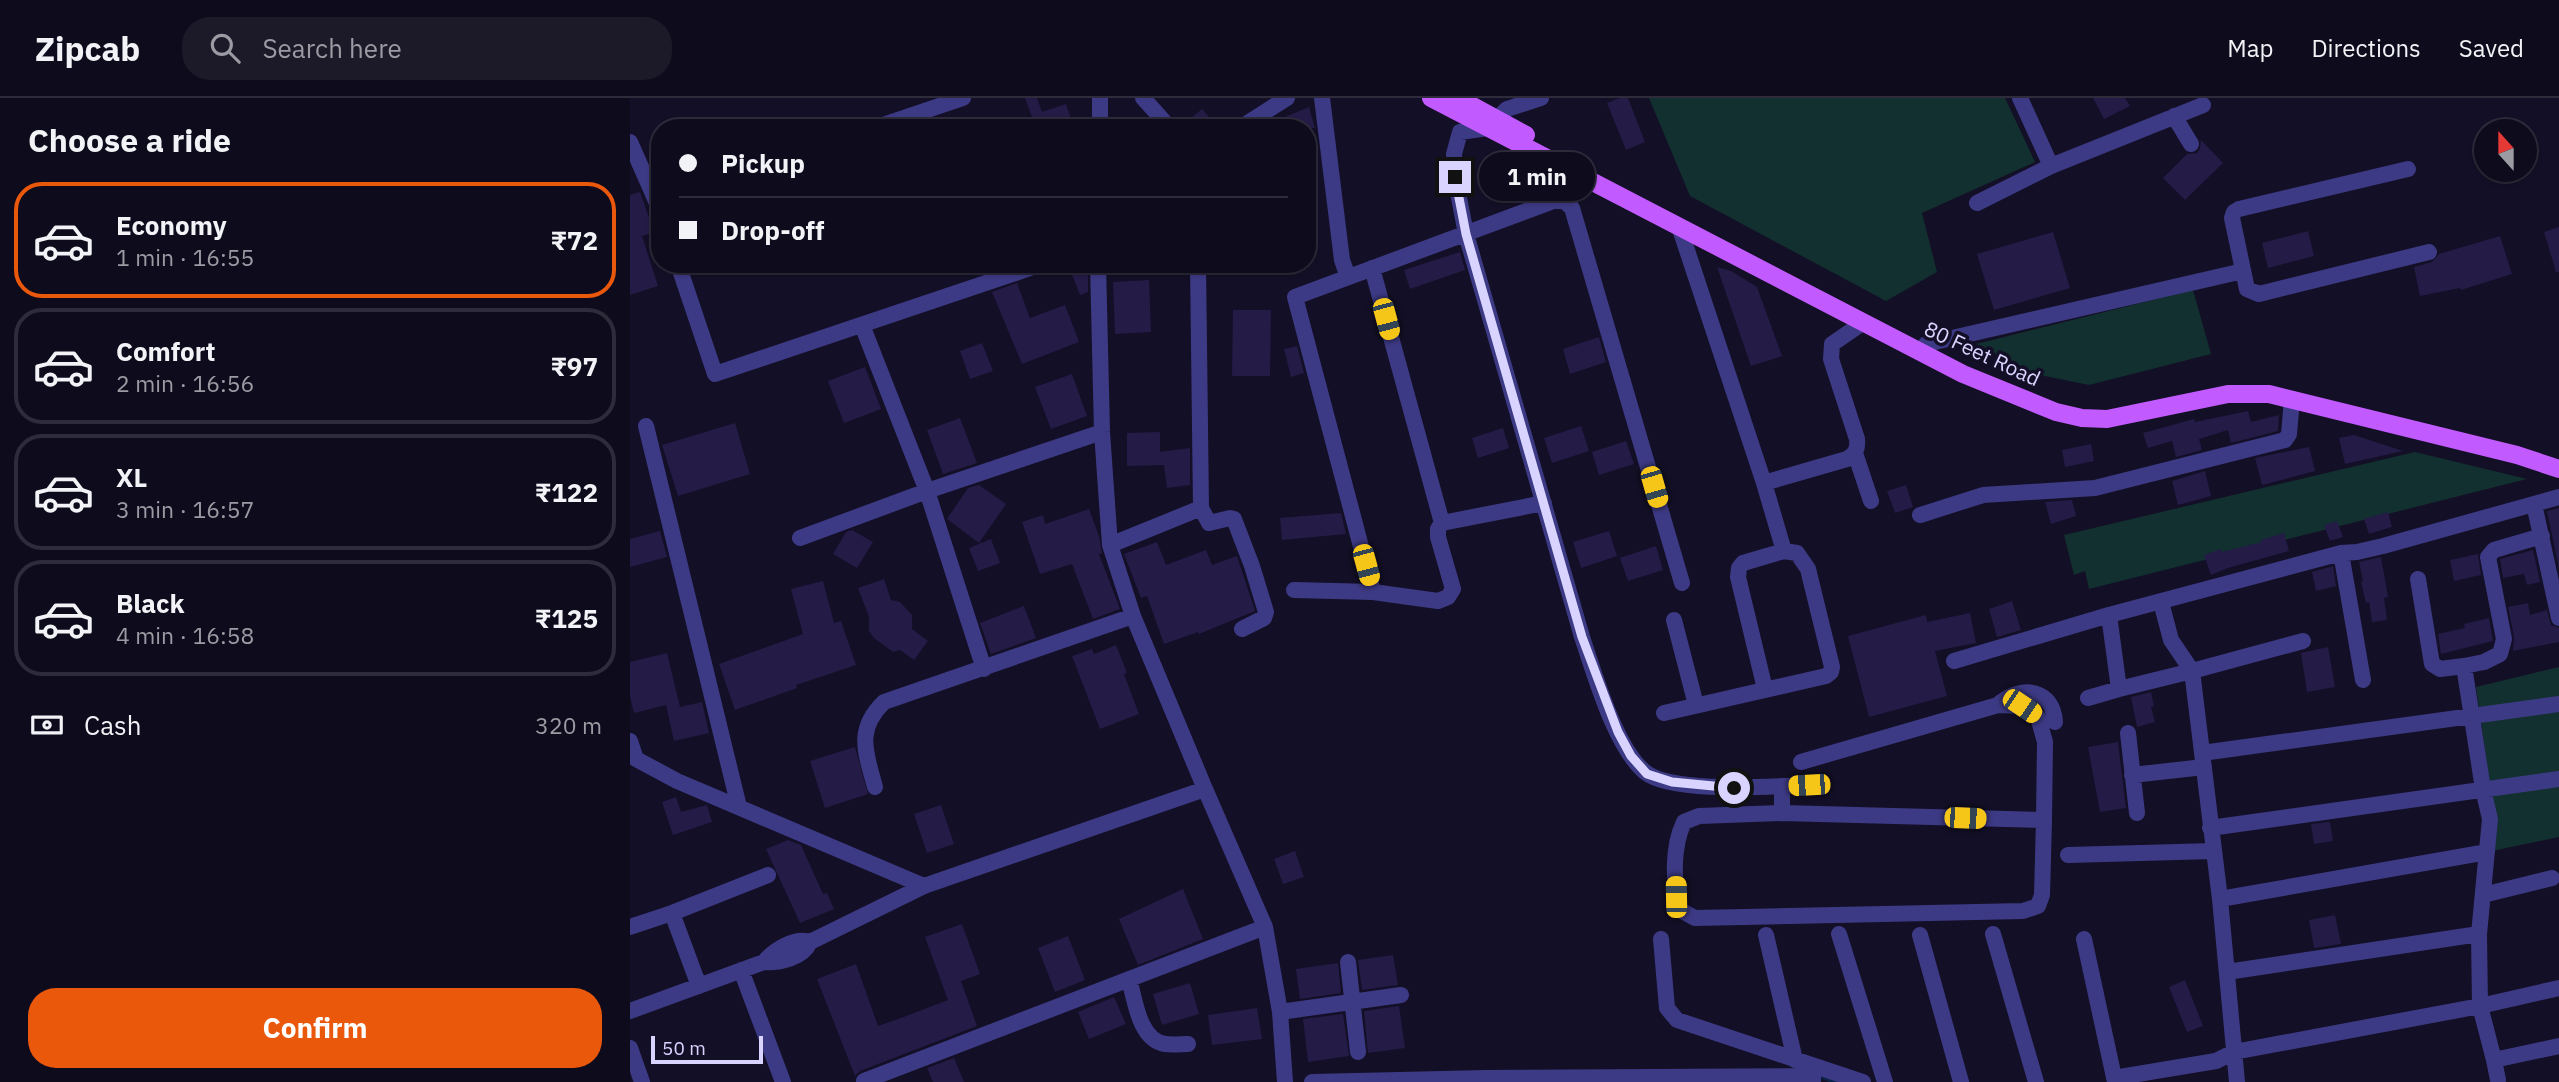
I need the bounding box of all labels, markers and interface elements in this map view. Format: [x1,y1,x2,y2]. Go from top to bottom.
search box [182,17,672,80]
text: Zipcab [35,27,140,70]
icon: search [206,29,244,67]
text: Search here [262,31,402,65]
text: Map [2227,32,2273,64]
text: Directions [2311,32,2421,64]
text: Saved [2459,32,2524,64]
text: Choose a ride [28,119,231,161]
north arrow [2474,119,2538,182]
map controls [2474,119,2537,182]
text: Pickup [721,146,805,180]
callout: 1 min [1480,153,1595,202]
route end [1439,161,1471,193]
text: 1 min [1507,161,1567,191]
text: Economy [116,208,227,242]
icon: car [32,209,95,272]
text: Drop-off [721,213,824,247]
text: ₹72 [550,223,598,257]
text: 1 min · 16:55 [116,242,254,272]
car [1371,296,1402,342]
street label: 80 Feet Road [1920,314,2045,392]
text: Comfort [116,334,215,368]
icon: car [32,335,95,398]
text: ₹97 [550,349,598,383]
text: 2 min · 16:56 [116,368,254,398]
text: XL [116,460,147,494]
icon: car [32,461,95,524]
car [1639,464,1670,510]
text: ₹122 [535,475,598,509]
text: 3 min · 16:57 [116,494,254,524]
car [1351,542,1382,588]
text: Black [116,586,184,620]
icon: car [32,587,95,650]
text: ₹125 [535,601,598,635]
text: 4 min · 16:58 [116,620,254,650]
car [1999,686,2046,726]
icon: cash [28,706,66,744]
text: Cash [84,708,141,742]
text: 320 m [535,710,602,740]
route start [1718,772,1750,804]
car [1788,773,1831,797]
car [1944,807,1987,829]
car [1666,876,1687,918]
button: Confirm [28,988,602,1068]
scale bar [651,1033,763,1065]
text: 50 m [662,1036,706,1060]

